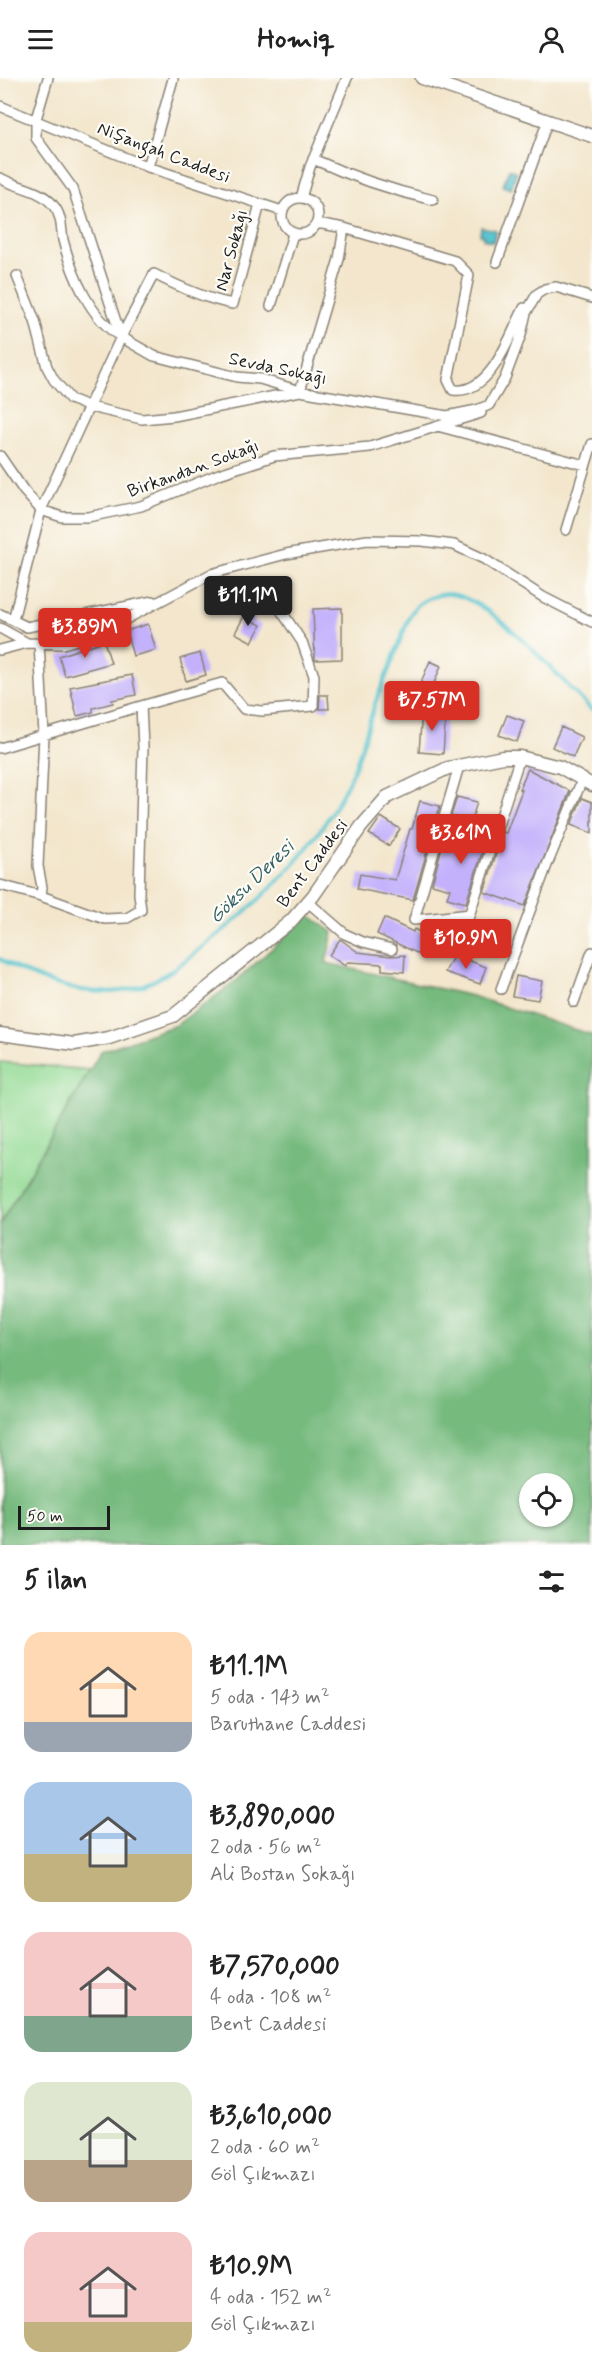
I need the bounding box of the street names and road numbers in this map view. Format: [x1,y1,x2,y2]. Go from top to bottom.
street label: Nişangah Caddesi [93,117,233,191]
street label: Nar Sokağı [210,207,254,294]
street label: Sevda Sokaḡı [227,347,329,391]
street label: Birkandan Sokağı [124,434,263,504]
street label: Bent Caddesi [272,815,354,913]

